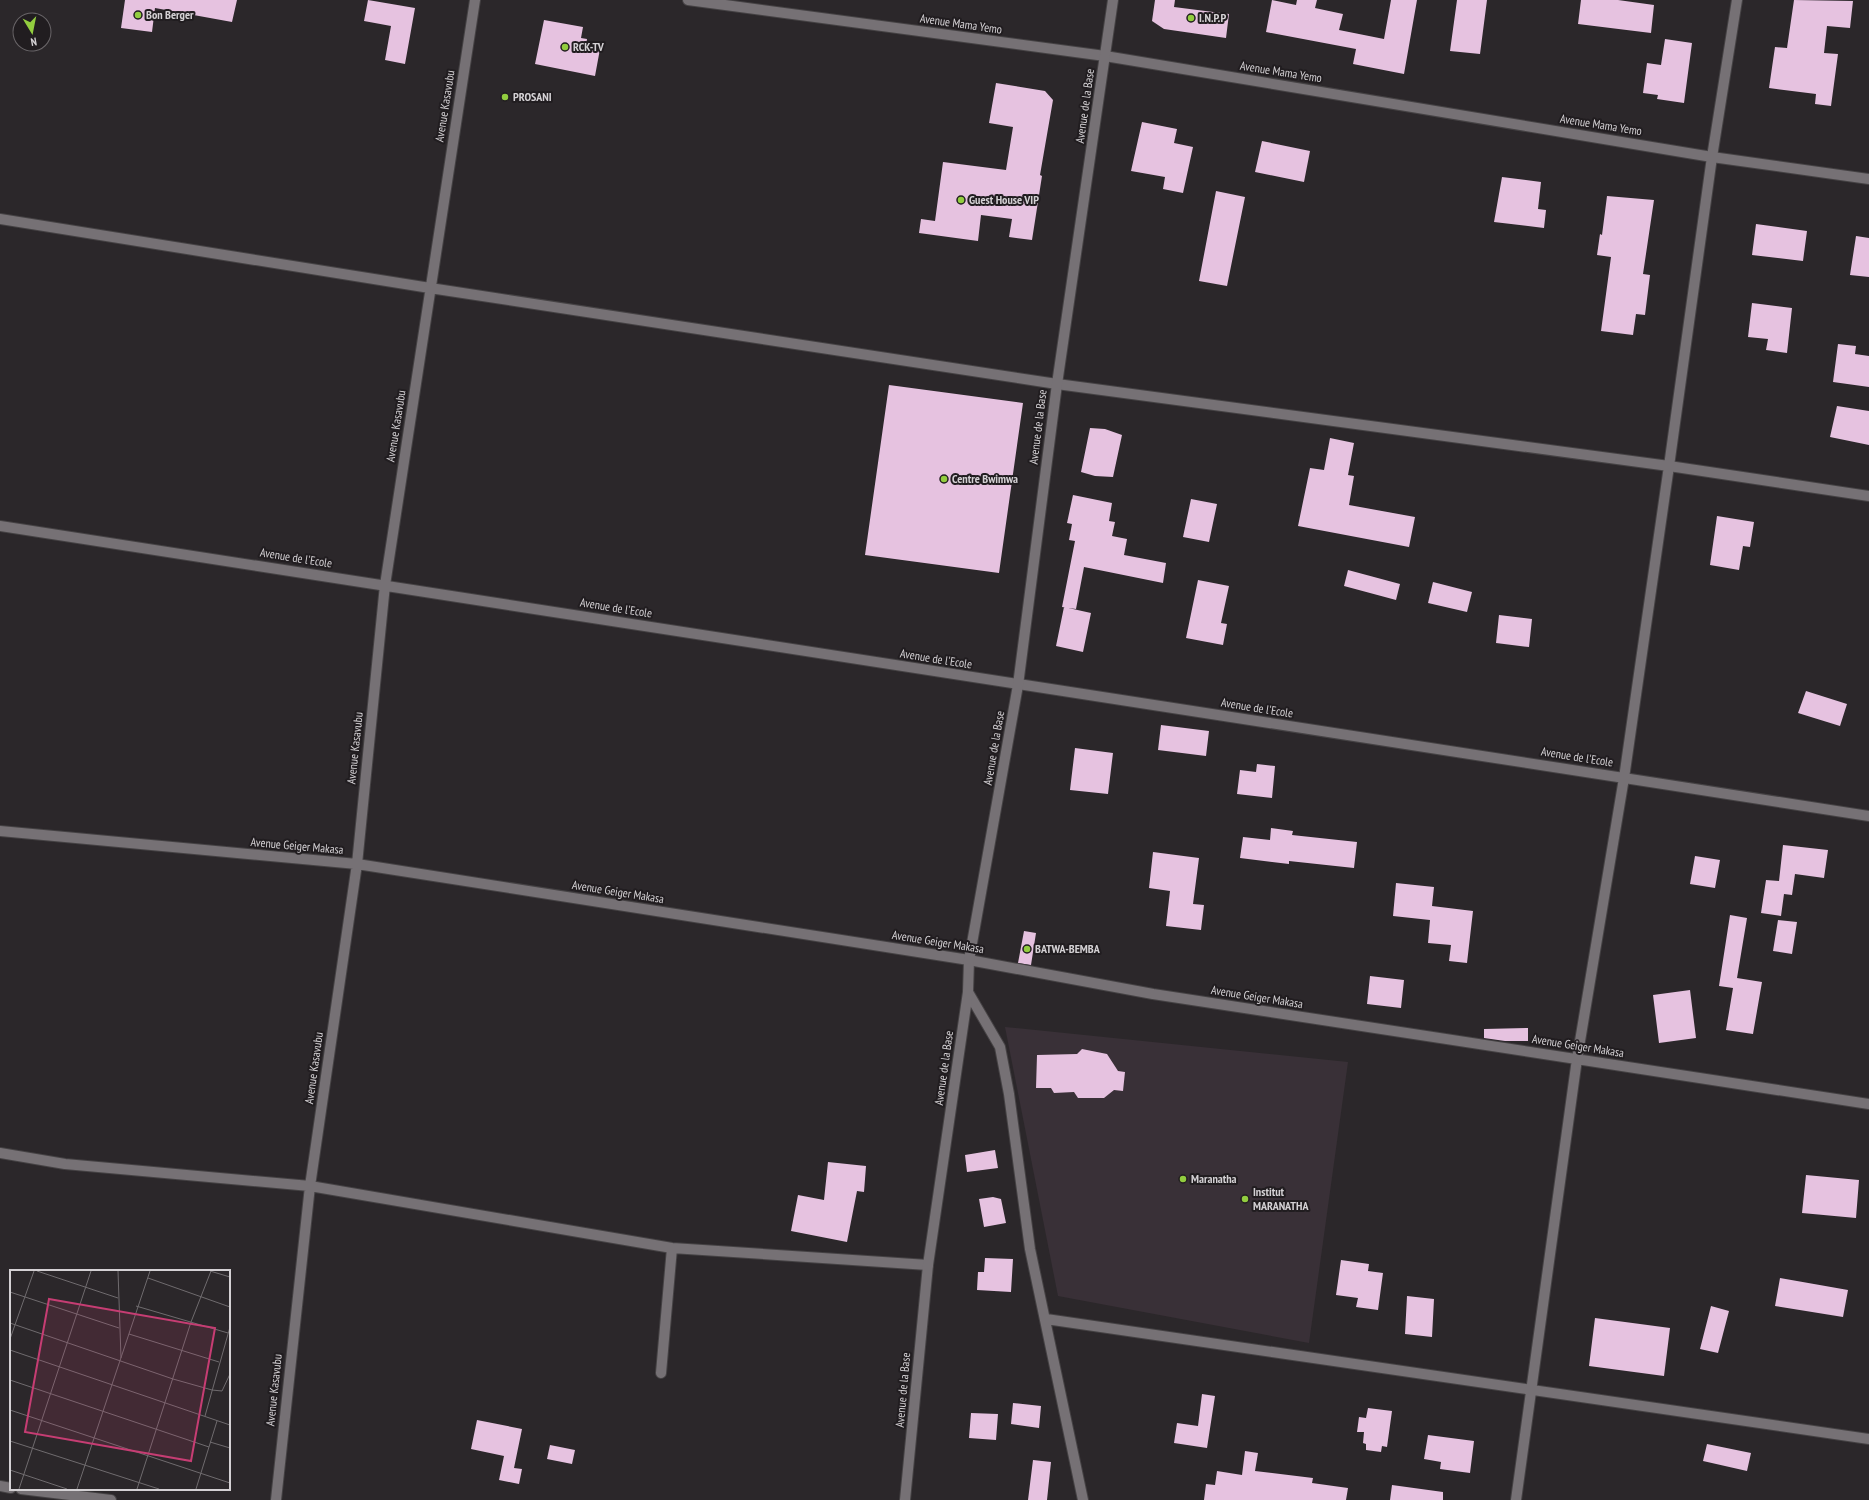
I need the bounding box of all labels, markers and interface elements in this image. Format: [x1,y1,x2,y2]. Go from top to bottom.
place label: Bon Berger [146,7,194,22]
marker: Bon Berger [133,10,143,20]
street label: Avenue Mama Yemo [919,10,1003,37]
place label: I.N.P.P [1199,10,1226,25]
north arrow [12,12,52,52]
marker: I.N.P.P [1186,13,1196,23]
text: N [30,34,38,49]
place label: RCK-TV [573,39,605,54]
marker: RCK-TV [560,42,570,52]
street label: Avenue Mama Yemo [1239,58,1323,85]
street label: Avenue de la Base [1072,68,1097,144]
street label: Avenue Kasavubu [431,69,458,143]
place label: PROSANI [513,89,552,104]
marker: PROSANI [500,92,510,102]
street label: Avenue Mama Yemo [1559,111,1643,138]
place label: Guest House VIP [969,192,1039,207]
marker: Guest House VIP [956,195,966,205]
street label: Avenue Kasavubu [382,389,409,463]
street label: Avenue de la Base [1025,389,1050,465]
place label: Centre Bwimwa [952,471,1018,486]
marker: Centre Bwimwa [939,474,949,484]
street label: Avenue de l'Ecole [259,544,333,571]
street label: Avenue de l'Ecole [579,594,653,621]
street label: Avenue de l'Ecole [899,645,973,672]
street label: Avenue de l'Ecole [1220,694,1294,721]
street label: Avenue de la Base [980,710,1007,786]
street label: Avenue Kasavubu [343,711,366,785]
street label: Avenue de l'Ecole [1540,743,1614,770]
street label: Avenue Geiger Makasa [250,834,344,857]
street label: Avenue Geiger Makasa [571,877,665,906]
street label: Avenue Geiger Makasa [891,927,985,956]
place label: BATWA-BEMBA [1035,941,1101,956]
marker: BATWA-BEMBA [1022,944,1032,954]
street label: Avenue Geiger Makasa [1210,982,1304,1011]
street label: Avenue de la Base [931,1030,956,1106]
street label: Avenue Kasavubu [301,1031,326,1105]
street label: Avenue Geiger Makasa [1531,1031,1625,1060]
place label: Maranatha [1191,1171,1237,1186]
marker: Maranatha [1178,1174,1188,1184]
place label: Institut MARANATHA [1253,1184,1309,1213]
marker: Institut MARANATHA [1240,1194,1250,1204]
inset map [10,1270,230,1490]
street label: Avenue de la Base [892,1352,913,1428]
street label: Avenue Kasavubu [262,1353,285,1427]

